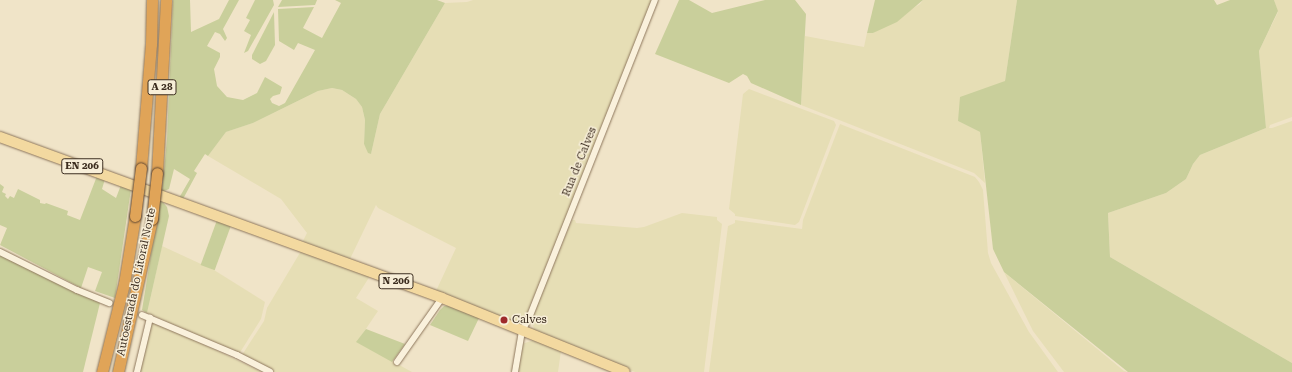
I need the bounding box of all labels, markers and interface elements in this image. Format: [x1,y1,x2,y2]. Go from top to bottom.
road number: A 28 [147,79,177,95]
street label: Rua de Calves [560,125,600,199]
road number: EN 206 [61,158,103,174]
street label: Autoestrada do Litoral Norte [115,207,159,357]
road number: N 206 [378,273,414,289]
place label: Calves [512,313,547,327]
marker: Calves [499,315,509,325]

